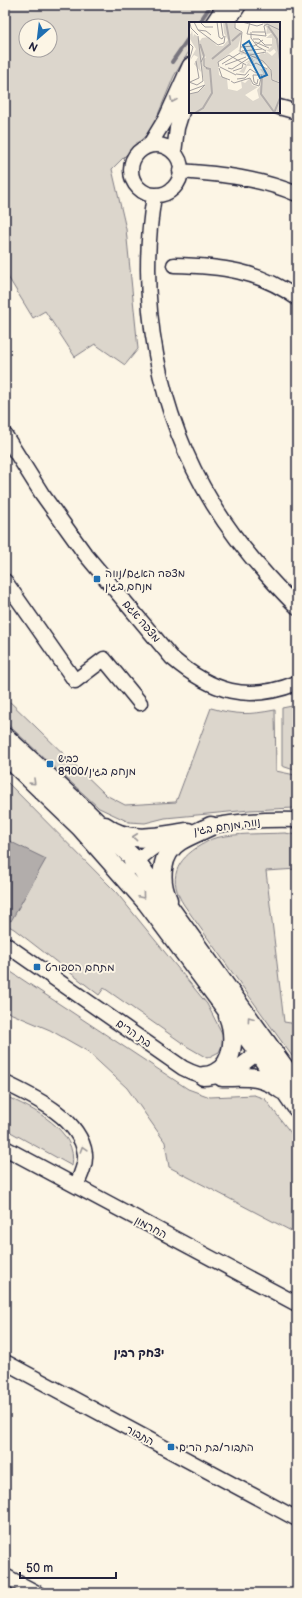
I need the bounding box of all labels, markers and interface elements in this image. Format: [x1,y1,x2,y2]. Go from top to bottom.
north arrow [18,18,58,58]
inset map [189,22,280,113]
text: N [27,39,40,54]
one-way arrow [170,96,178,104]
place label: מצפה האגם/נווה מנחם בגין [105,567,185,593]
marker: מצפה האגם/נווה מנחם בגין [92,574,102,584]
street label: מצפה אגם [120,597,163,645]
place label: כביש 8900/מנחם בגין [58,752,136,778]
marker: כביש 8900/מנחם בגין [45,759,55,769]
one-way arrow [28,777,36,785]
street label: נווה מנחם בגין [193,815,261,838]
one-way arrow [132,833,138,842]
one-way arrow [137,892,144,899]
place label: מתחם הספורט [45,961,114,974]
marker: מתחם הספורט [32,962,42,972]
street label: בת הרים [114,1017,154,1050]
one-way arrow [248,1017,255,1024]
one-way arrow [79,1146,88,1153]
street label: החרמון [132,1214,169,1241]
district label: יצחק רבין [114,1346,164,1361]
street label: התבור [123,1423,156,1448]
place label: התבור/בת הרים [179,1441,254,1454]
marker: התבור/בת הרים [166,1442,176,1452]
scale bar [20,1554,116,1580]
text: 50 m [26,1561,53,1576]

